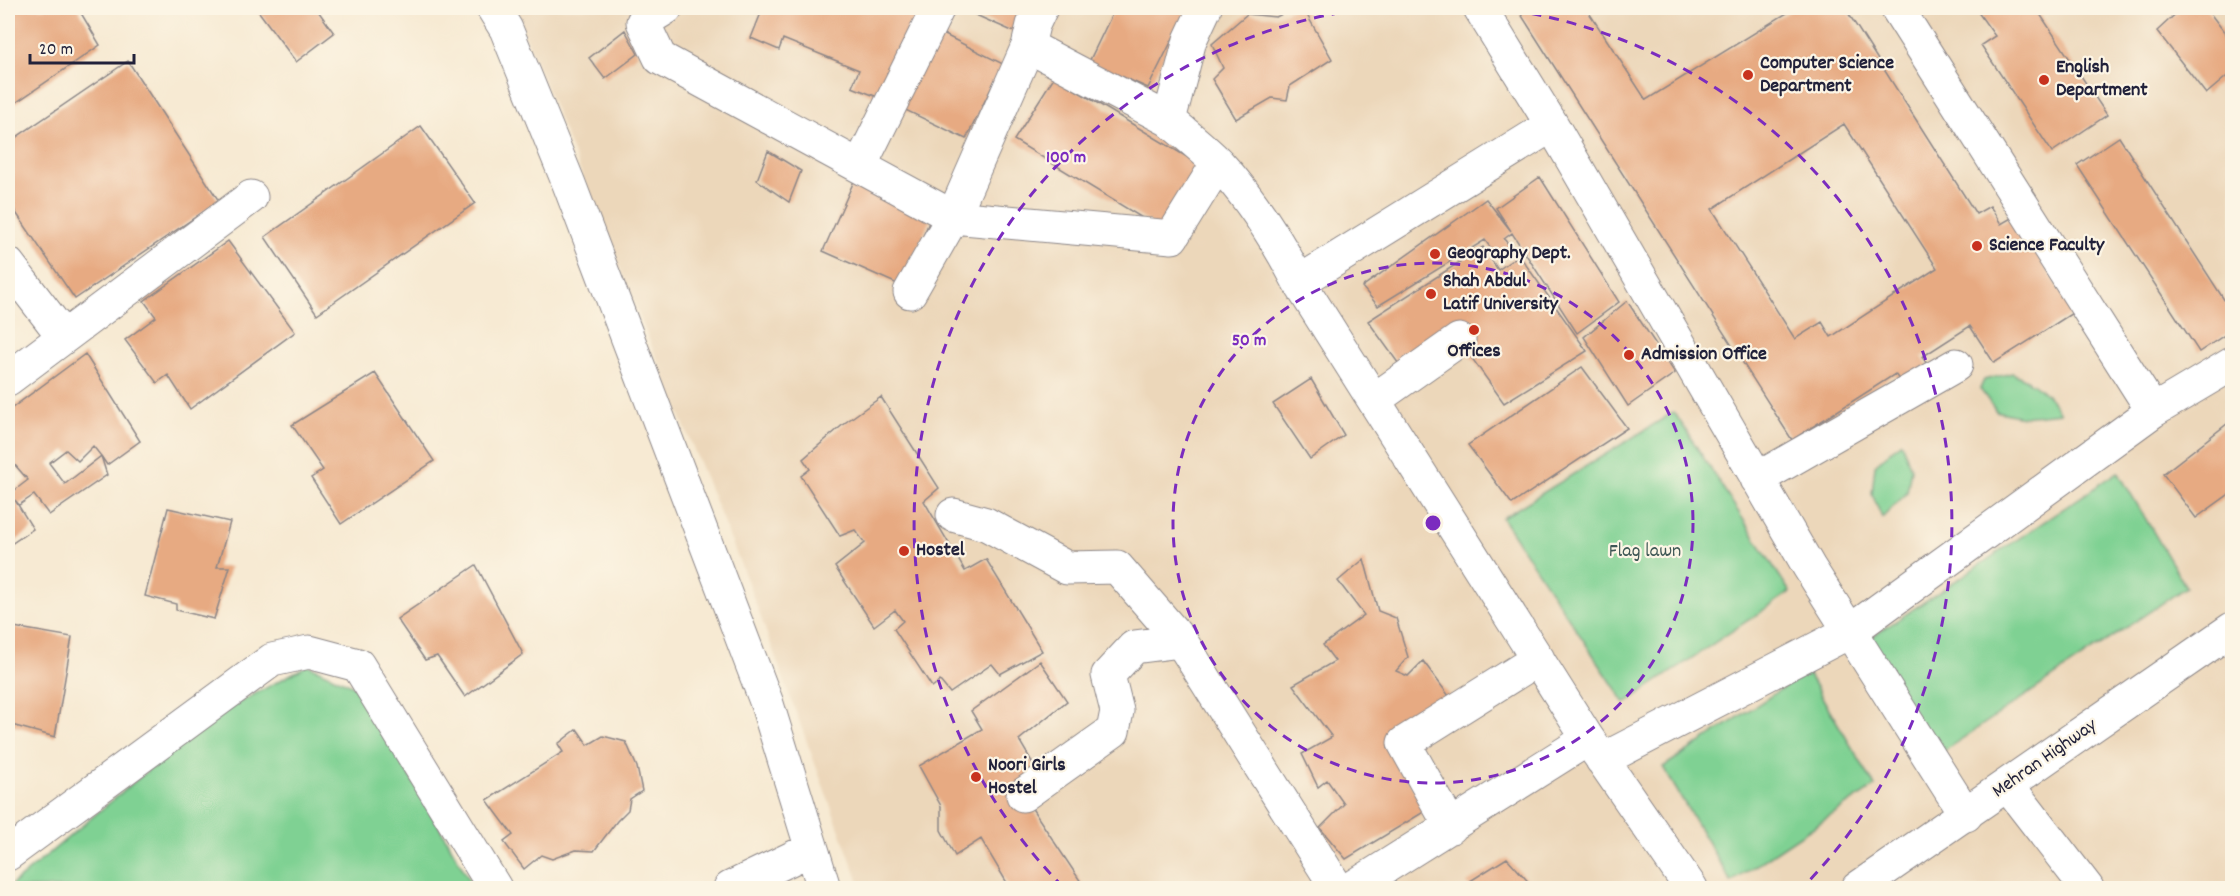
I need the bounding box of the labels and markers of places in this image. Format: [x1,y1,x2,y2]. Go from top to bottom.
place label: Computer Science Department [1760,50,1894,101]
place label: English Department [2056,54,2148,105]
marker: Computer Science Department [1741,68,1755,82]
marker: English Department [2037,73,2051,87]
place label: Science Faculty [1989,232,2105,260]
marker: Science Faculty [1970,239,1984,253]
place label: Geography Dept. [1447,240,1570,268]
marker: Geography Dept. [1428,247,1442,261]
place label: Shah Abdul Latif University [1443,268,1559,319]
marker: Shah Abdul Latif University [1424,287,1438,301]
marker: Offices [1467,323,1481,337]
place label: Offices [1447,338,1501,366]
place label: Admission Office [1641,341,1767,369]
marker: Admission Office [1622,348,1636,362]
centre of rings [1423,513,1443,533]
place label: Hostel [916,537,965,565]
marker: Hostel [897,544,911,558]
place label: Noori Girls Hostel [988,752,1066,803]
marker: Noori Girls Hostel [969,770,983,784]

